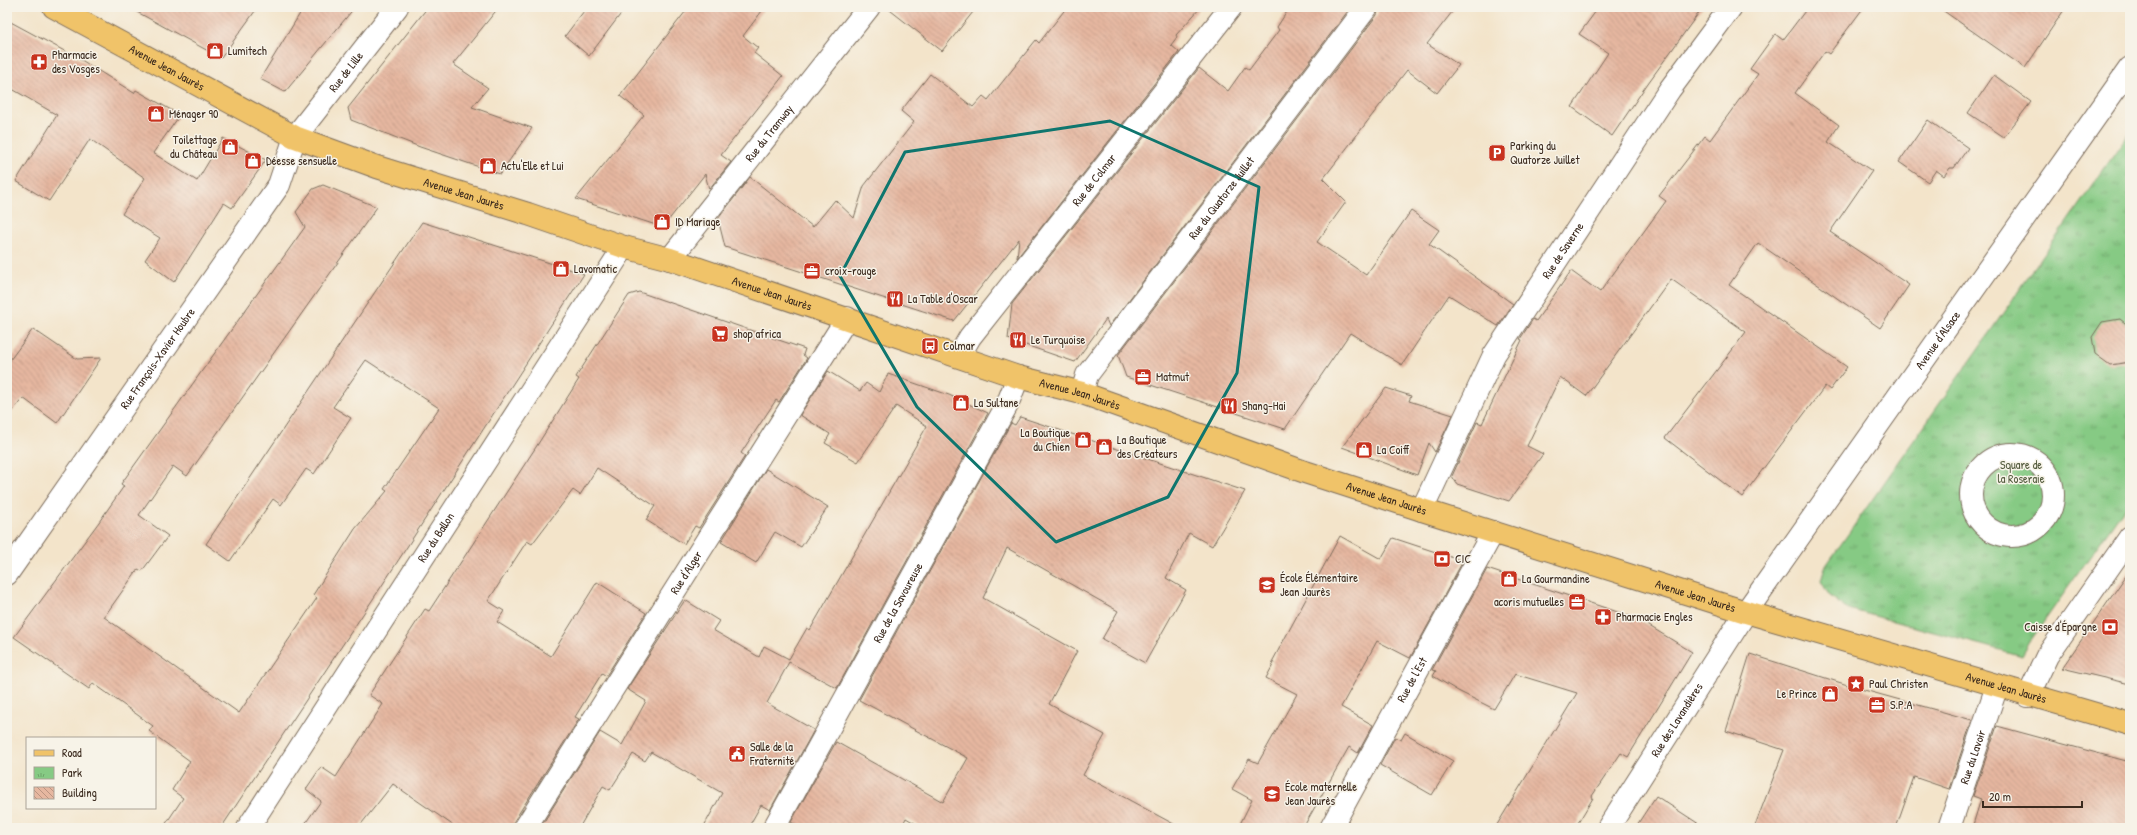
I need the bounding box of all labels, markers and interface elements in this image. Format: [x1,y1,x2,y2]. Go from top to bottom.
street label: Avenue Jean Jaurès [126,40,208,95]
shop icon: Lumitech [205,41,225,61]
place label: Lumitech [228,42,267,59]
place label: Pharmacie des Vosges [52,46,100,77]
street label: Rue de Lille [324,48,367,95]
pharmacy icon: Pharmacie des Vosges [29,52,49,72]
street label: Rue du Tramway [741,101,797,165]
shop icon: Ménager 90 [146,104,166,124]
place label: Ménager 90 [169,105,218,122]
place label: Toilettage du Château [170,131,217,162]
shop icon: Toilettage du Château [220,137,240,157]
place label: Parking du Quatorze Juillet [1510,137,1580,168]
parking icon: Parking du Quatorze Juillet [1487,143,1507,163]
street label: Rue de Colmar [1068,150,1120,209]
shop icon: Déesse sensuelle [243,151,263,171]
place label: Déesse sensuelle [266,152,337,169]
street label: Rue du Quatorze Juillet [1184,152,1259,243]
shop icon: Actu'Elle et Lui [478,156,498,176]
place label: Actu'Elle et Lui [501,157,564,174]
street label: Avenue Jean Jaurès [422,173,507,214]
shop icon: ID Mariage [652,212,672,232]
place label: ID Mariage [675,213,720,230]
street label: Rue de Saverne [1538,219,1588,282]
shop icon: Lavomatic [551,259,571,279]
place label: Lavomatic [574,260,617,277]
office icon: croix-rouge [802,261,822,281]
place label: croix-rouge [825,262,877,279]
street label: Avenue Jean Jaurès [730,272,815,315]
restaurant icon: La Table d'Oscar [885,289,905,309]
place label: La Table d'Oscar [908,290,978,307]
street label: Rue François-Xavier Houbre [116,304,199,412]
street label: Avenue d'Alsace [1911,307,1964,372]
supermarket icon: shop africa [710,324,730,344]
place label: shop africa [733,325,781,342]
restaurant icon: Le Turquoise [1008,330,1028,350]
place label: Le Turquoise [1031,331,1086,348]
bus stop icon: Colmar [920,336,940,356]
place label: Colmar [943,337,975,354]
office icon: Matmut [1133,367,1153,387]
place label: Matmut [1156,368,1190,385]
street label: Avenue Jean Jaurès [1038,374,1123,414]
shop icon: La Sultane [951,393,971,413]
place label: La Sultane [974,394,1019,411]
restaurant icon: Shang-Hai [1219,396,1239,416]
place label: Shang-Hai [1242,397,1286,414]
place label: La Boutique du Chien [1020,424,1070,455]
shop icon: La Boutique du Chien [1073,430,1093,450]
place label: La Boutique des Créateurs [1117,431,1178,462]
shop icon: La Boutique des Créateurs [1094,437,1114,457]
shop icon: La Coiff [1354,440,1374,460]
place label: La Coiff [1377,441,1410,458]
park label: Square de la Roseraie [1997,456,2045,487]
street label: Avenue Jean Jaurès [1344,477,1429,519]
street label: Rue du Ballon [413,509,458,566]
street label: Rue d'Alger [666,547,706,597]
bank icon: CIC [1432,549,1452,569]
place label: CIC [1455,550,1471,567]
street label: Rue de la Savoureuse [869,559,927,646]
place label: École Élémentaire Jean Jaurès [1280,569,1358,600]
shop icon: La Gourmandine [1499,569,1519,589]
place label: La Gourmandine [1522,570,1590,587]
school or university icon: École Élémentaire Jean Jaurès [1257,575,1277,595]
street label: Avenue Jean Jaurès [1653,575,1738,616]
office icon: acoris mutuelles [1567,592,1587,612]
place label: acoris mutuelles [1494,593,1564,610]
pharmacy icon: Pharmacie Engles [1593,607,1613,627]
place label: Pharmacie Engles [1616,608,1693,625]
bank icon: Caisse d'Épargne [2100,617,2120,637]
place label: Caisse d'Épargne [2024,618,2097,635]
street label: Rue de l'Est [1392,653,1431,705]
street label: Avenue Jean Jaurès [1964,668,2049,707]
place icon: Paul Christen [1846,674,1866,694]
place label: Paul Christen [1869,675,1928,692]
street label: Rue des Lavandières [1646,679,1707,760]
shop icon: Le Prince [1820,684,1840,704]
place label: Le Prince [1777,685,1817,702]
office icon: S.P.A [1867,695,1887,715]
place label: S.P.A [1890,696,1912,713]
street label: Rue du Lavoir [1955,727,1990,786]
legend [26,737,156,809]
place label: Salle de la Fraternité [749,738,795,769]
text: Road [62,744,82,761]
public building icon: Salle de la Fraternité [727,744,747,764]
text: Park [62,764,82,781]
place label: École maternelle Jean Jaurès [1285,778,1357,809]
scale bar [1983,783,2082,809]
text: Building [62,784,97,801]
school or university icon: École maternelle Jean Jaurès [1262,784,1282,804]
text: 20 m [1989,788,2011,805]

